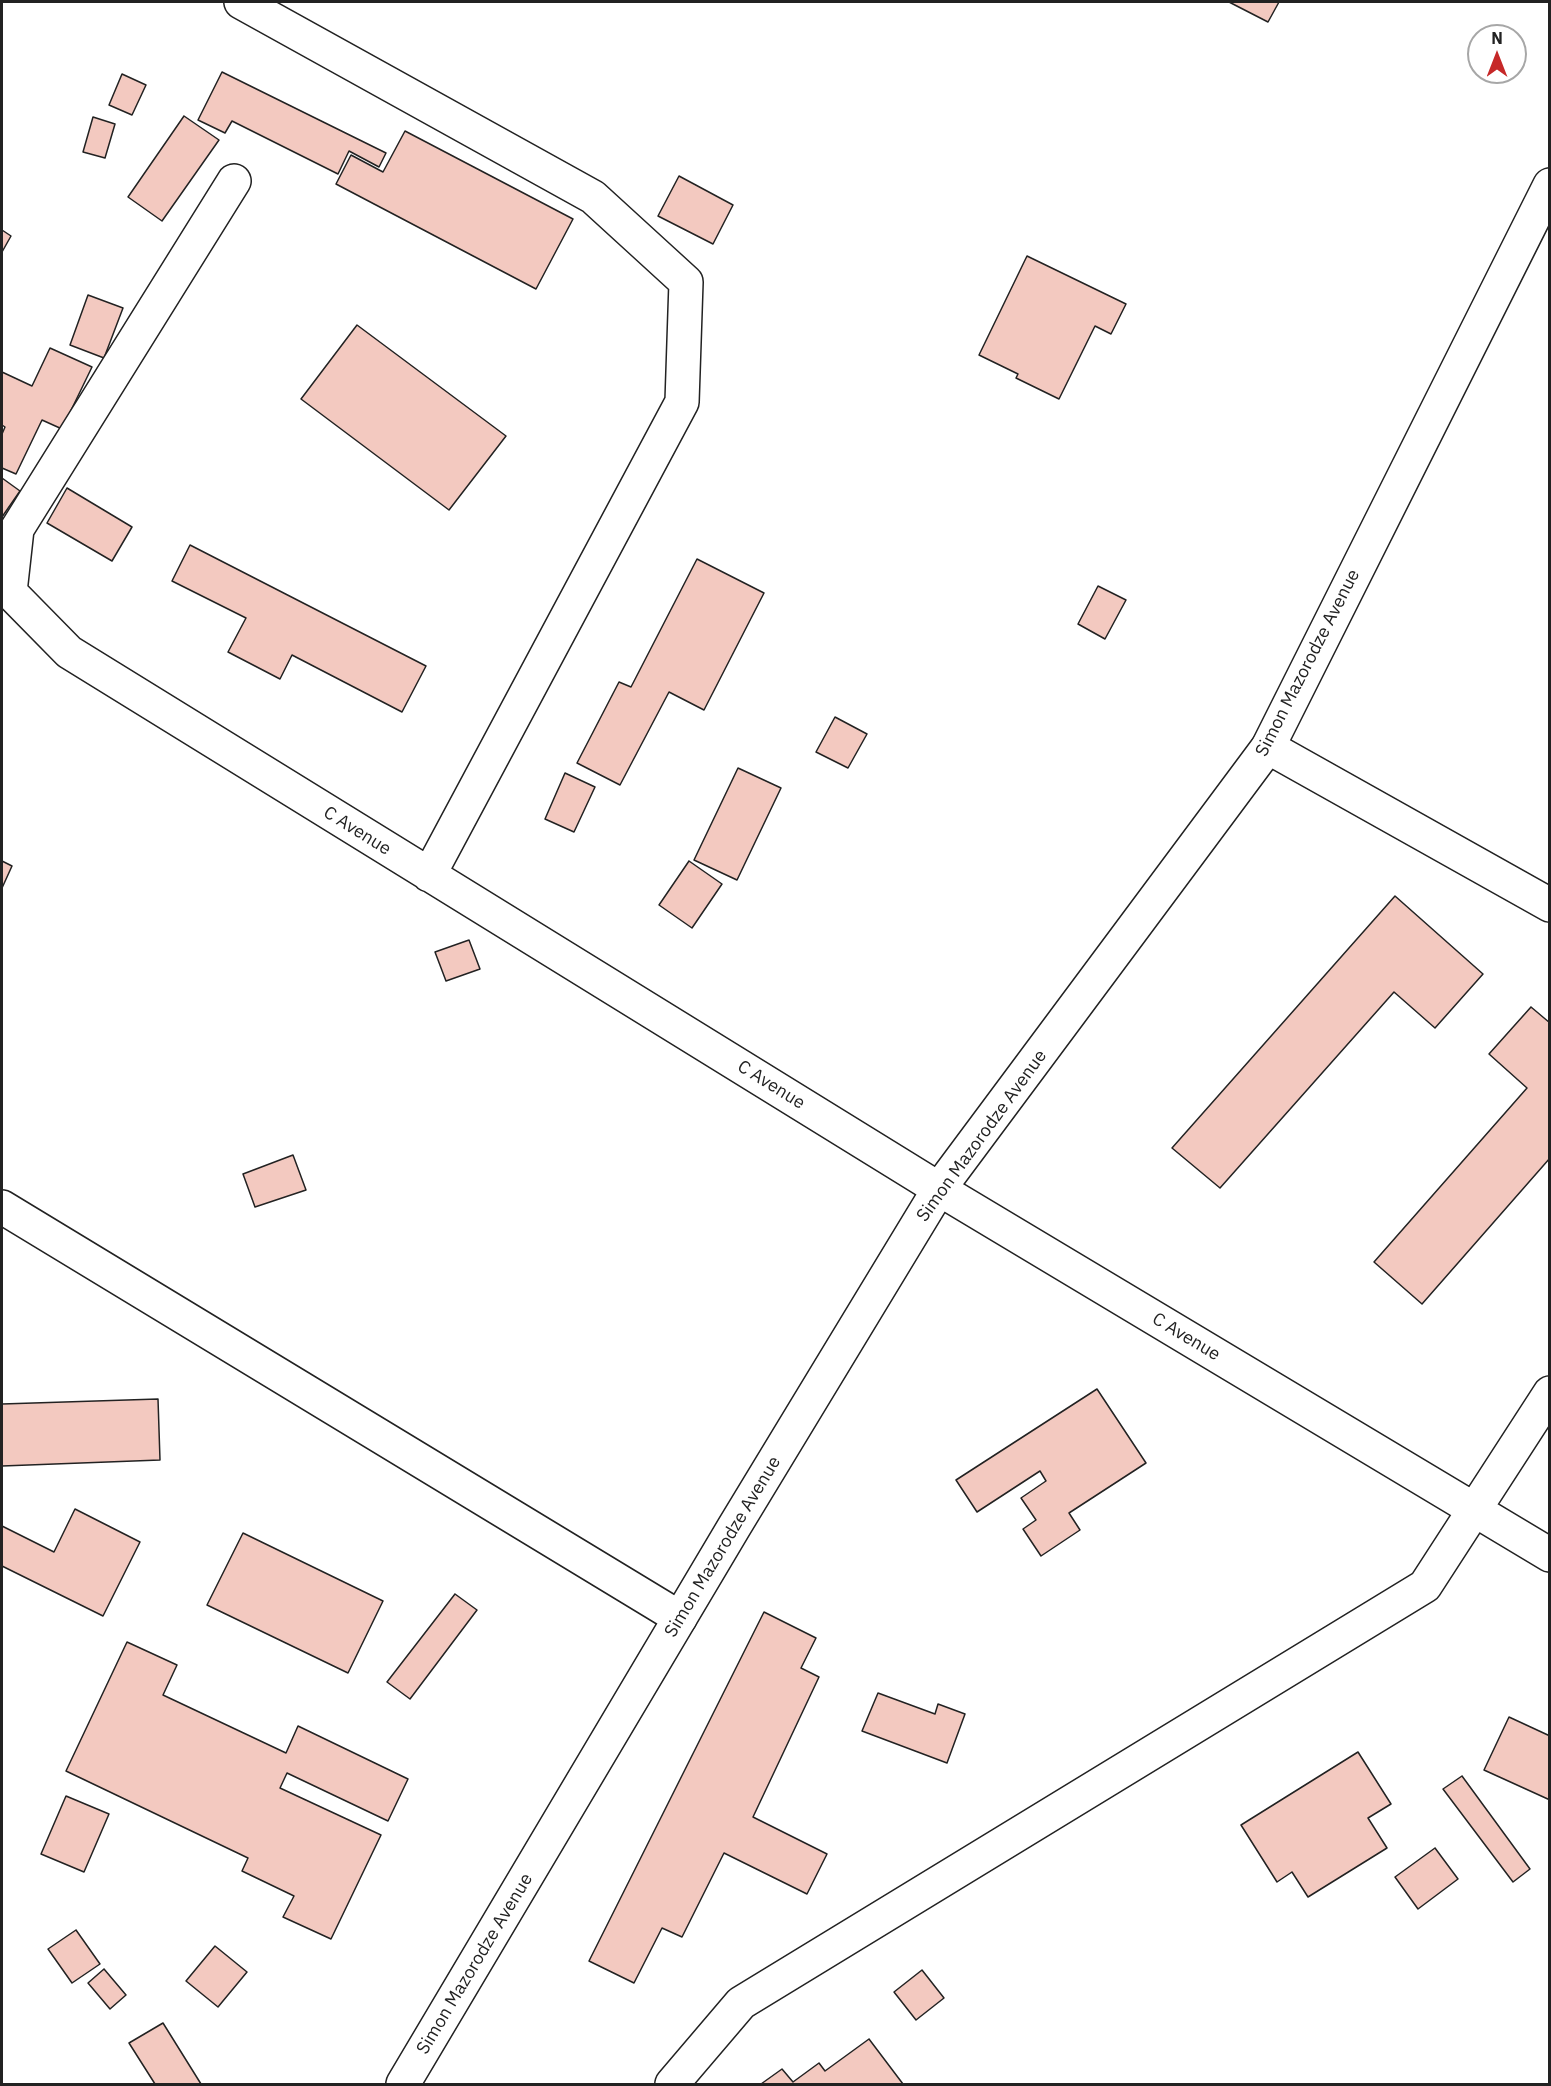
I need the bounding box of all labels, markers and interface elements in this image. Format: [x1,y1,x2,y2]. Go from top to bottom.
north arrow [1467,24,1527,84]
text: N [1491,28,1503,48]
street label: Simon Mazorodze Avenue [1251,566,1365,760]
street label: C Avenue [319,802,395,860]
street label: Simon Mazorodze Avenue [912,1046,1052,1226]
street label: C Avenue [733,1056,809,1114]
street label: C Avenue [1148,1308,1224,1366]
street label: Simon Mazorodze Avenue [660,1453,786,1641]
street label: Simon Mazorodze Avenue [412,1870,538,2058]

